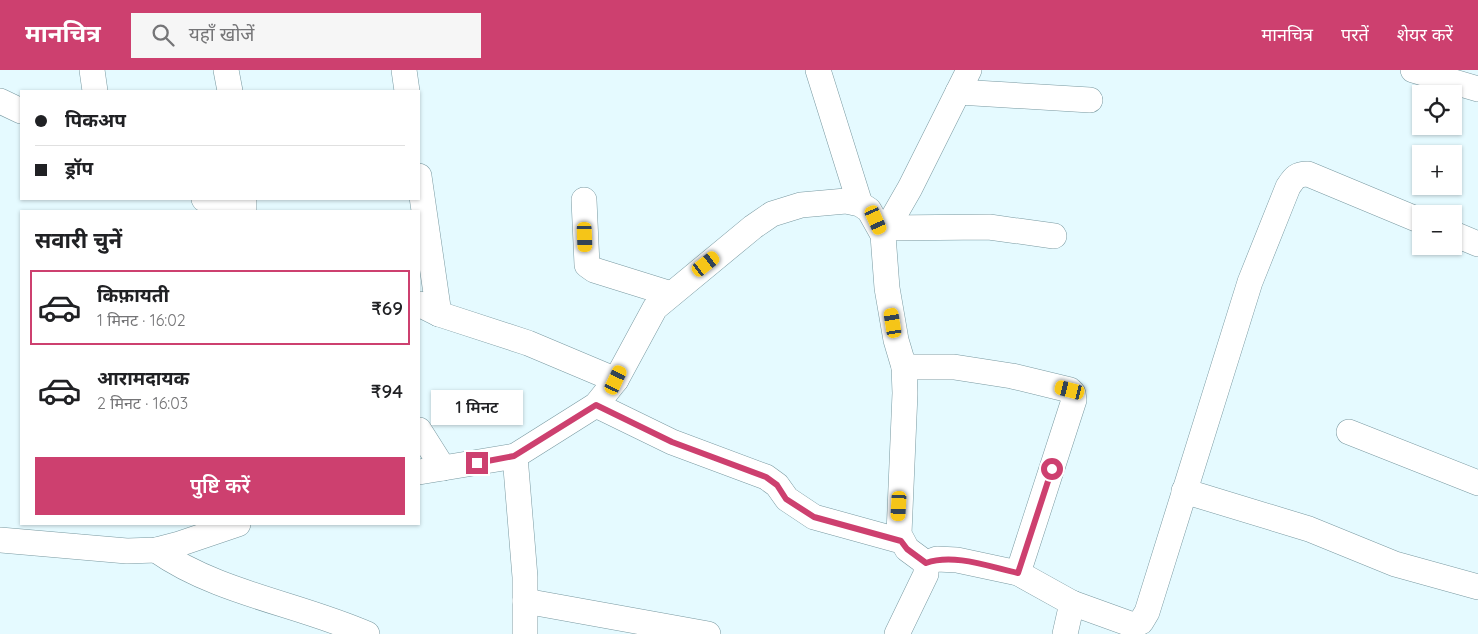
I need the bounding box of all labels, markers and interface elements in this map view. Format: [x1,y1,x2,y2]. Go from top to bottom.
search box [131,13,481,58]
text: मानचित्र [25,18,101,48]
icon: search [149,21,177,49]
text: यहाँ खोजें [189,22,254,46]
text: मानचित्र [1262,23,1313,46]
text: परतें [1341,23,1369,46]
text: शेयर करें [1397,23,1453,46]
map controls [1412,85,1462,255]
button: locate [1412,85,1462,135]
text: पिकअप [65,108,126,132]
button: + [1412,145,1462,195]
text: ड्रॉप [65,156,93,180]
car [863,203,888,237]
button: − [1412,205,1462,255]
car [576,222,593,252]
text: सवारी चुनें [35,226,122,254]
car [689,249,722,279]
text: किफ़ायती [97,283,169,307]
icon: car [37,285,82,330]
text: ₹69 [371,296,403,320]
car [883,307,902,339]
text: 1 मिनट · 16:02 [97,310,186,330]
car [602,363,629,397]
text: आरामदायक [97,366,189,390]
icon: car [37,368,82,413]
text: ₹94 [371,379,403,403]
car [1053,379,1086,401]
callout: 1 मिनट [431,390,523,426]
text: 2 मिनट · 16:03 [97,393,188,413]
text: 1 मिनट [455,397,499,417]
route end [466,452,488,474]
button: पुष्टि करें [35,457,405,515]
route start [1041,458,1063,480]
car [890,491,907,521]

